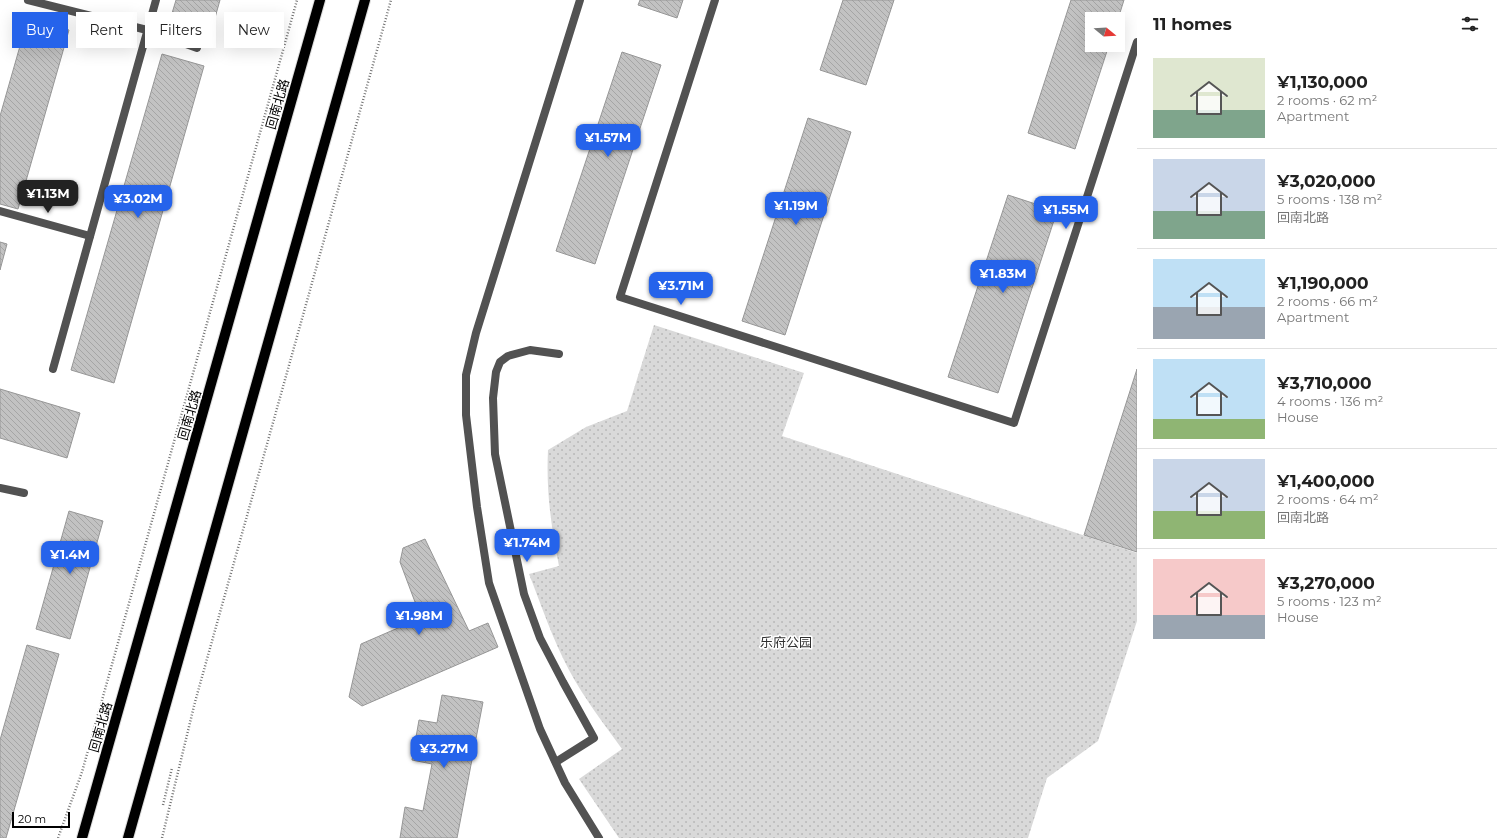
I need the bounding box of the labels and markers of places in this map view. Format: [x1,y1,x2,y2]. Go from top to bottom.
pin: ¥1.57M [575,124,641,158]
pin: ¥1.13M [15,180,81,214]
pin: ¥3.02M [105,185,171,219]
pin: ¥1.19M [763,192,829,226]
pin: ¥1.55M [1033,196,1099,230]
pin: ¥1.83M [970,260,1036,294]
pin: ¥3.71M [648,272,714,306]
pin: ¥1.74M [494,529,560,563]
pin: ¥1.4M [42,541,98,575]
pin: ¥1.98M [386,602,452,636]
pin: ¥3.27M [411,735,477,769]

